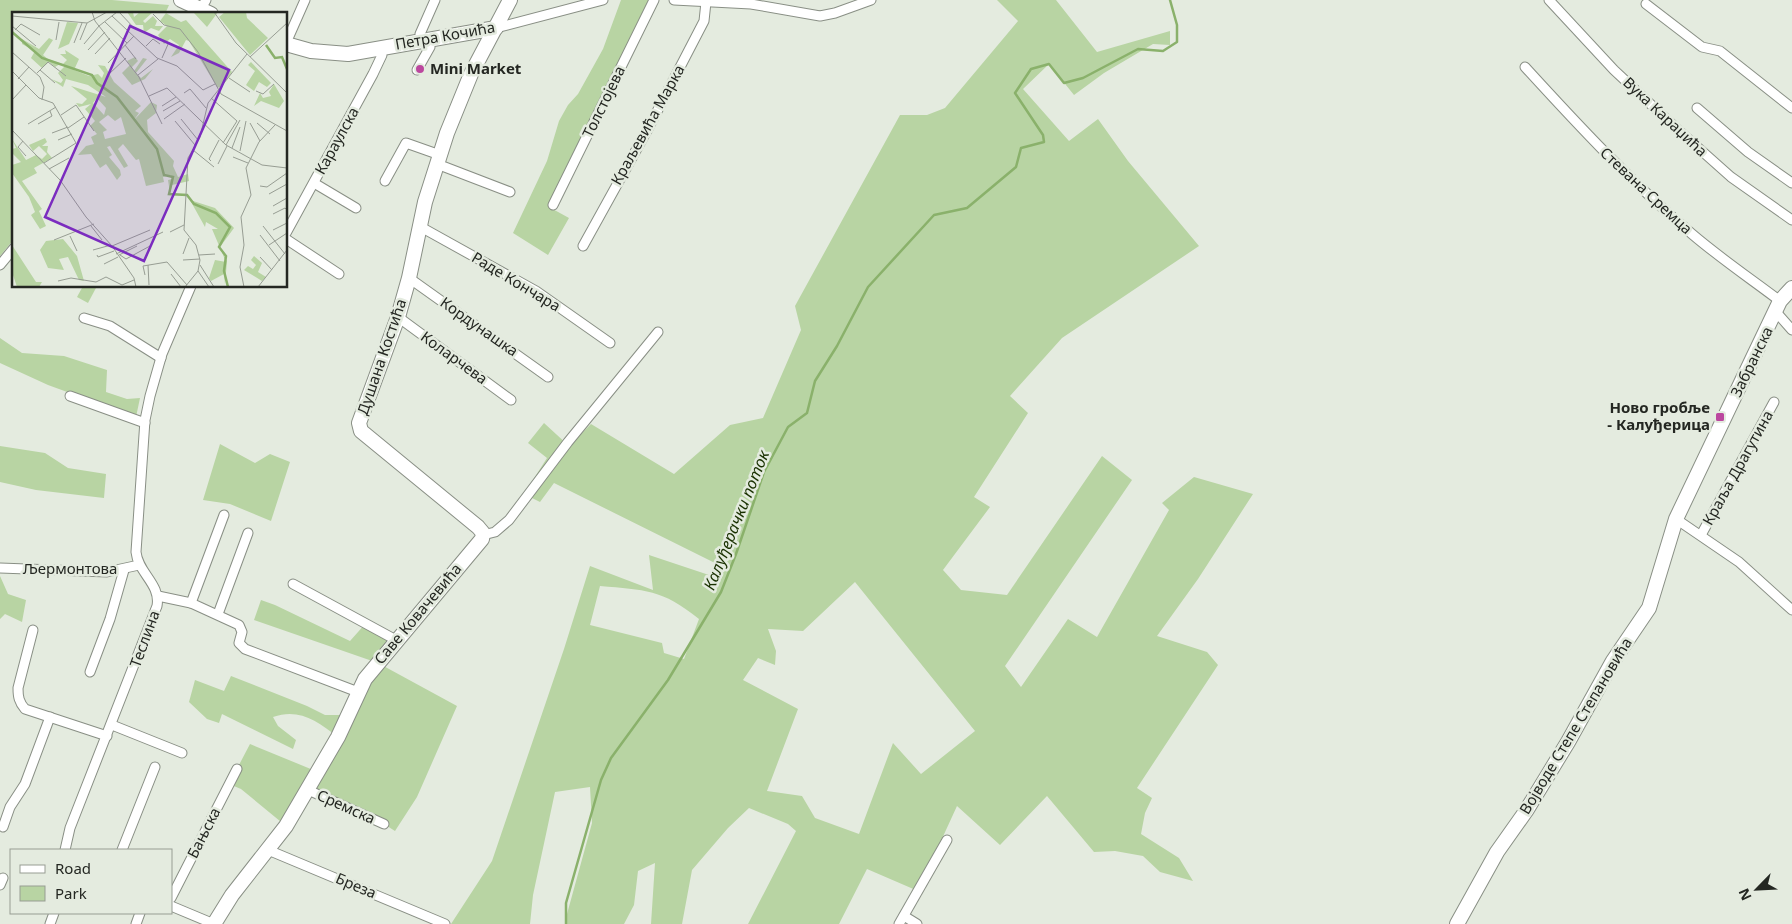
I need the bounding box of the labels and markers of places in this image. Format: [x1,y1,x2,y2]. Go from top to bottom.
place label: Mini Market [430,58,522,78]
marker: Mini Market [414,63,426,75]
place label: Ново гробље - Калуђерица [1607,397,1710,434]
marker: Ново гробље - Калуђерица [1714,411,1726,423]

